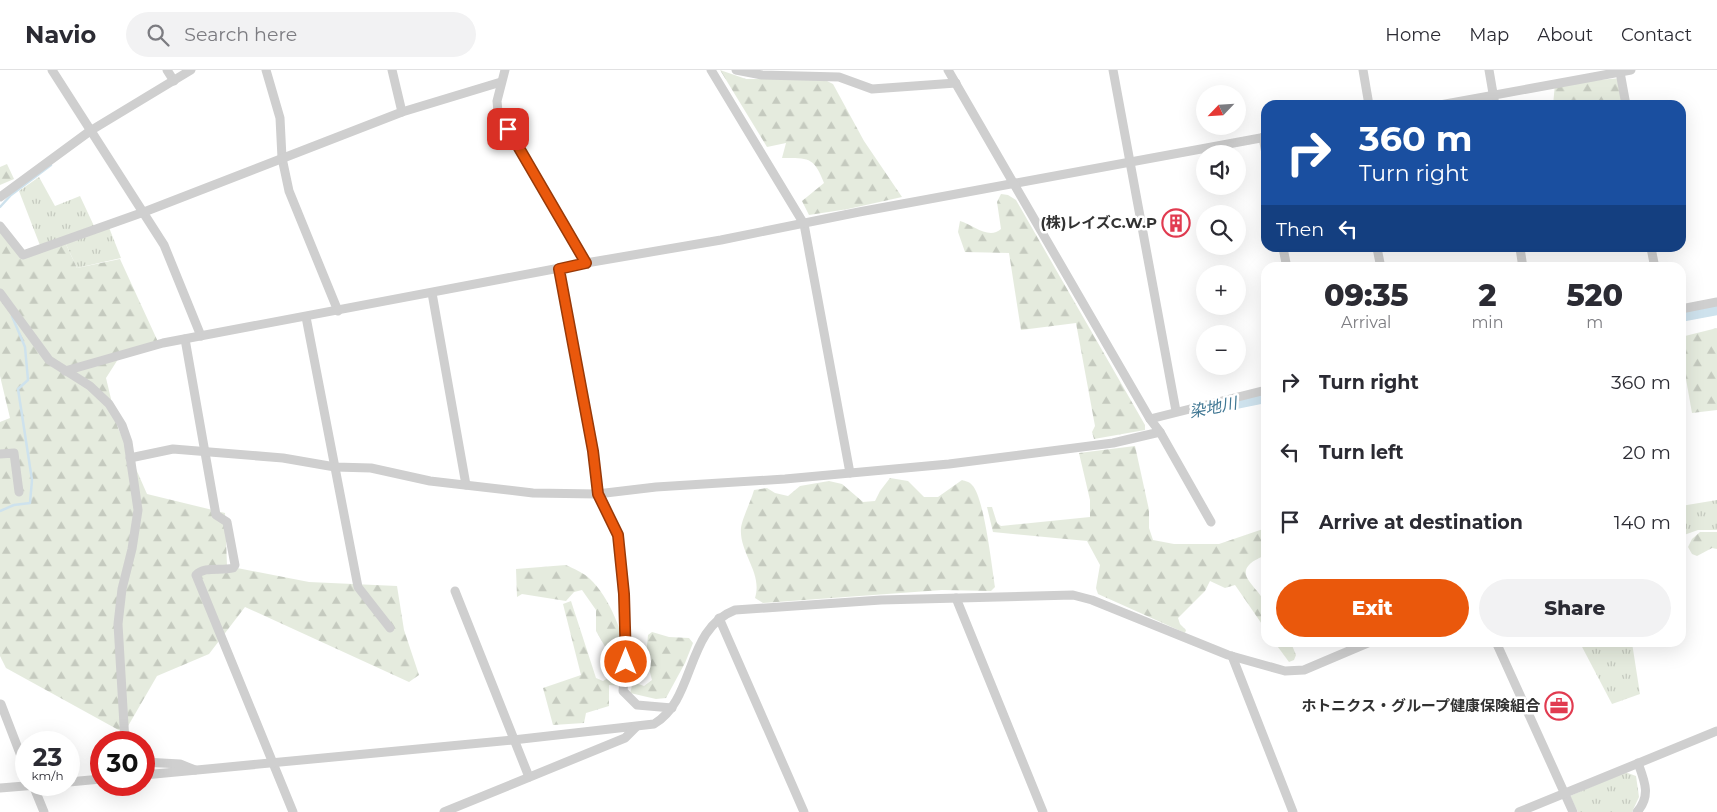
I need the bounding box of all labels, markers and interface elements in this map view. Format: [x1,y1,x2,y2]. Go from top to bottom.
search box [126,12,476,57]
text: Navio [25,20,96,49]
icon: search [144,21,172,49]
text: Search here [184,23,297,46]
text: Home [1385,24,1441,46]
text: Map [1469,24,1509,46]
text: About [1537,24,1593,46]
text: Contact [1621,24,1692,46]
north arrow [1196,85,1246,135]
map controls [1196,85,1246,375]
pin [487,108,529,150]
icon: arrive [494,115,522,143]
text: 360 m [1359,117,1472,160]
icon: right [1276,120,1341,185]
button: sound [1196,145,1246,195]
text: Turn right [1359,160,1469,187]
button: search [1196,205,1246,255]
building icon: (株)レイズC.W.P [1161,208,1191,238]
place label: (株)レイズC.W.P [1041,213,1157,232]
icon: left [1334,215,1362,243]
text: Then [1276,218,1324,241]
button: + [1196,265,1246,315]
text: 09:35 [1324,277,1408,314]
text: 2 [1478,277,1496,314]
text: 520 [1566,277,1623,314]
text: Arrival [1341,313,1391,332]
text: min [1471,313,1504,332]
text: m [1586,313,1603,332]
button: − [1196,325,1246,375]
icon: right [1276,368,1304,396]
text: Turn right [1319,371,1419,394]
text: 360 m [1611,371,1671,394]
water label: 染地川 [1188,393,1240,421]
icon: left [1276,438,1304,466]
text: Turn left [1319,441,1404,464]
text: 20 m [1623,441,1671,464]
icon: arrive [1276,508,1304,536]
text: Arrive at destination [1319,511,1523,534]
text: 140 m [1614,511,1671,534]
button: Exit [1276,579,1469,637]
button: Share [1479,579,1671,637]
position arrow [599,635,651,687]
office icon: ホトニクス・グループ健康保険組合 [1544,691,1574,721]
place label: ホトニクス・グループ健康保険組合 [1301,696,1541,715]
speed limit sign: 30 [90,731,155,796]
text: 23 [33,742,62,772]
text: km/h [31,768,64,783]

